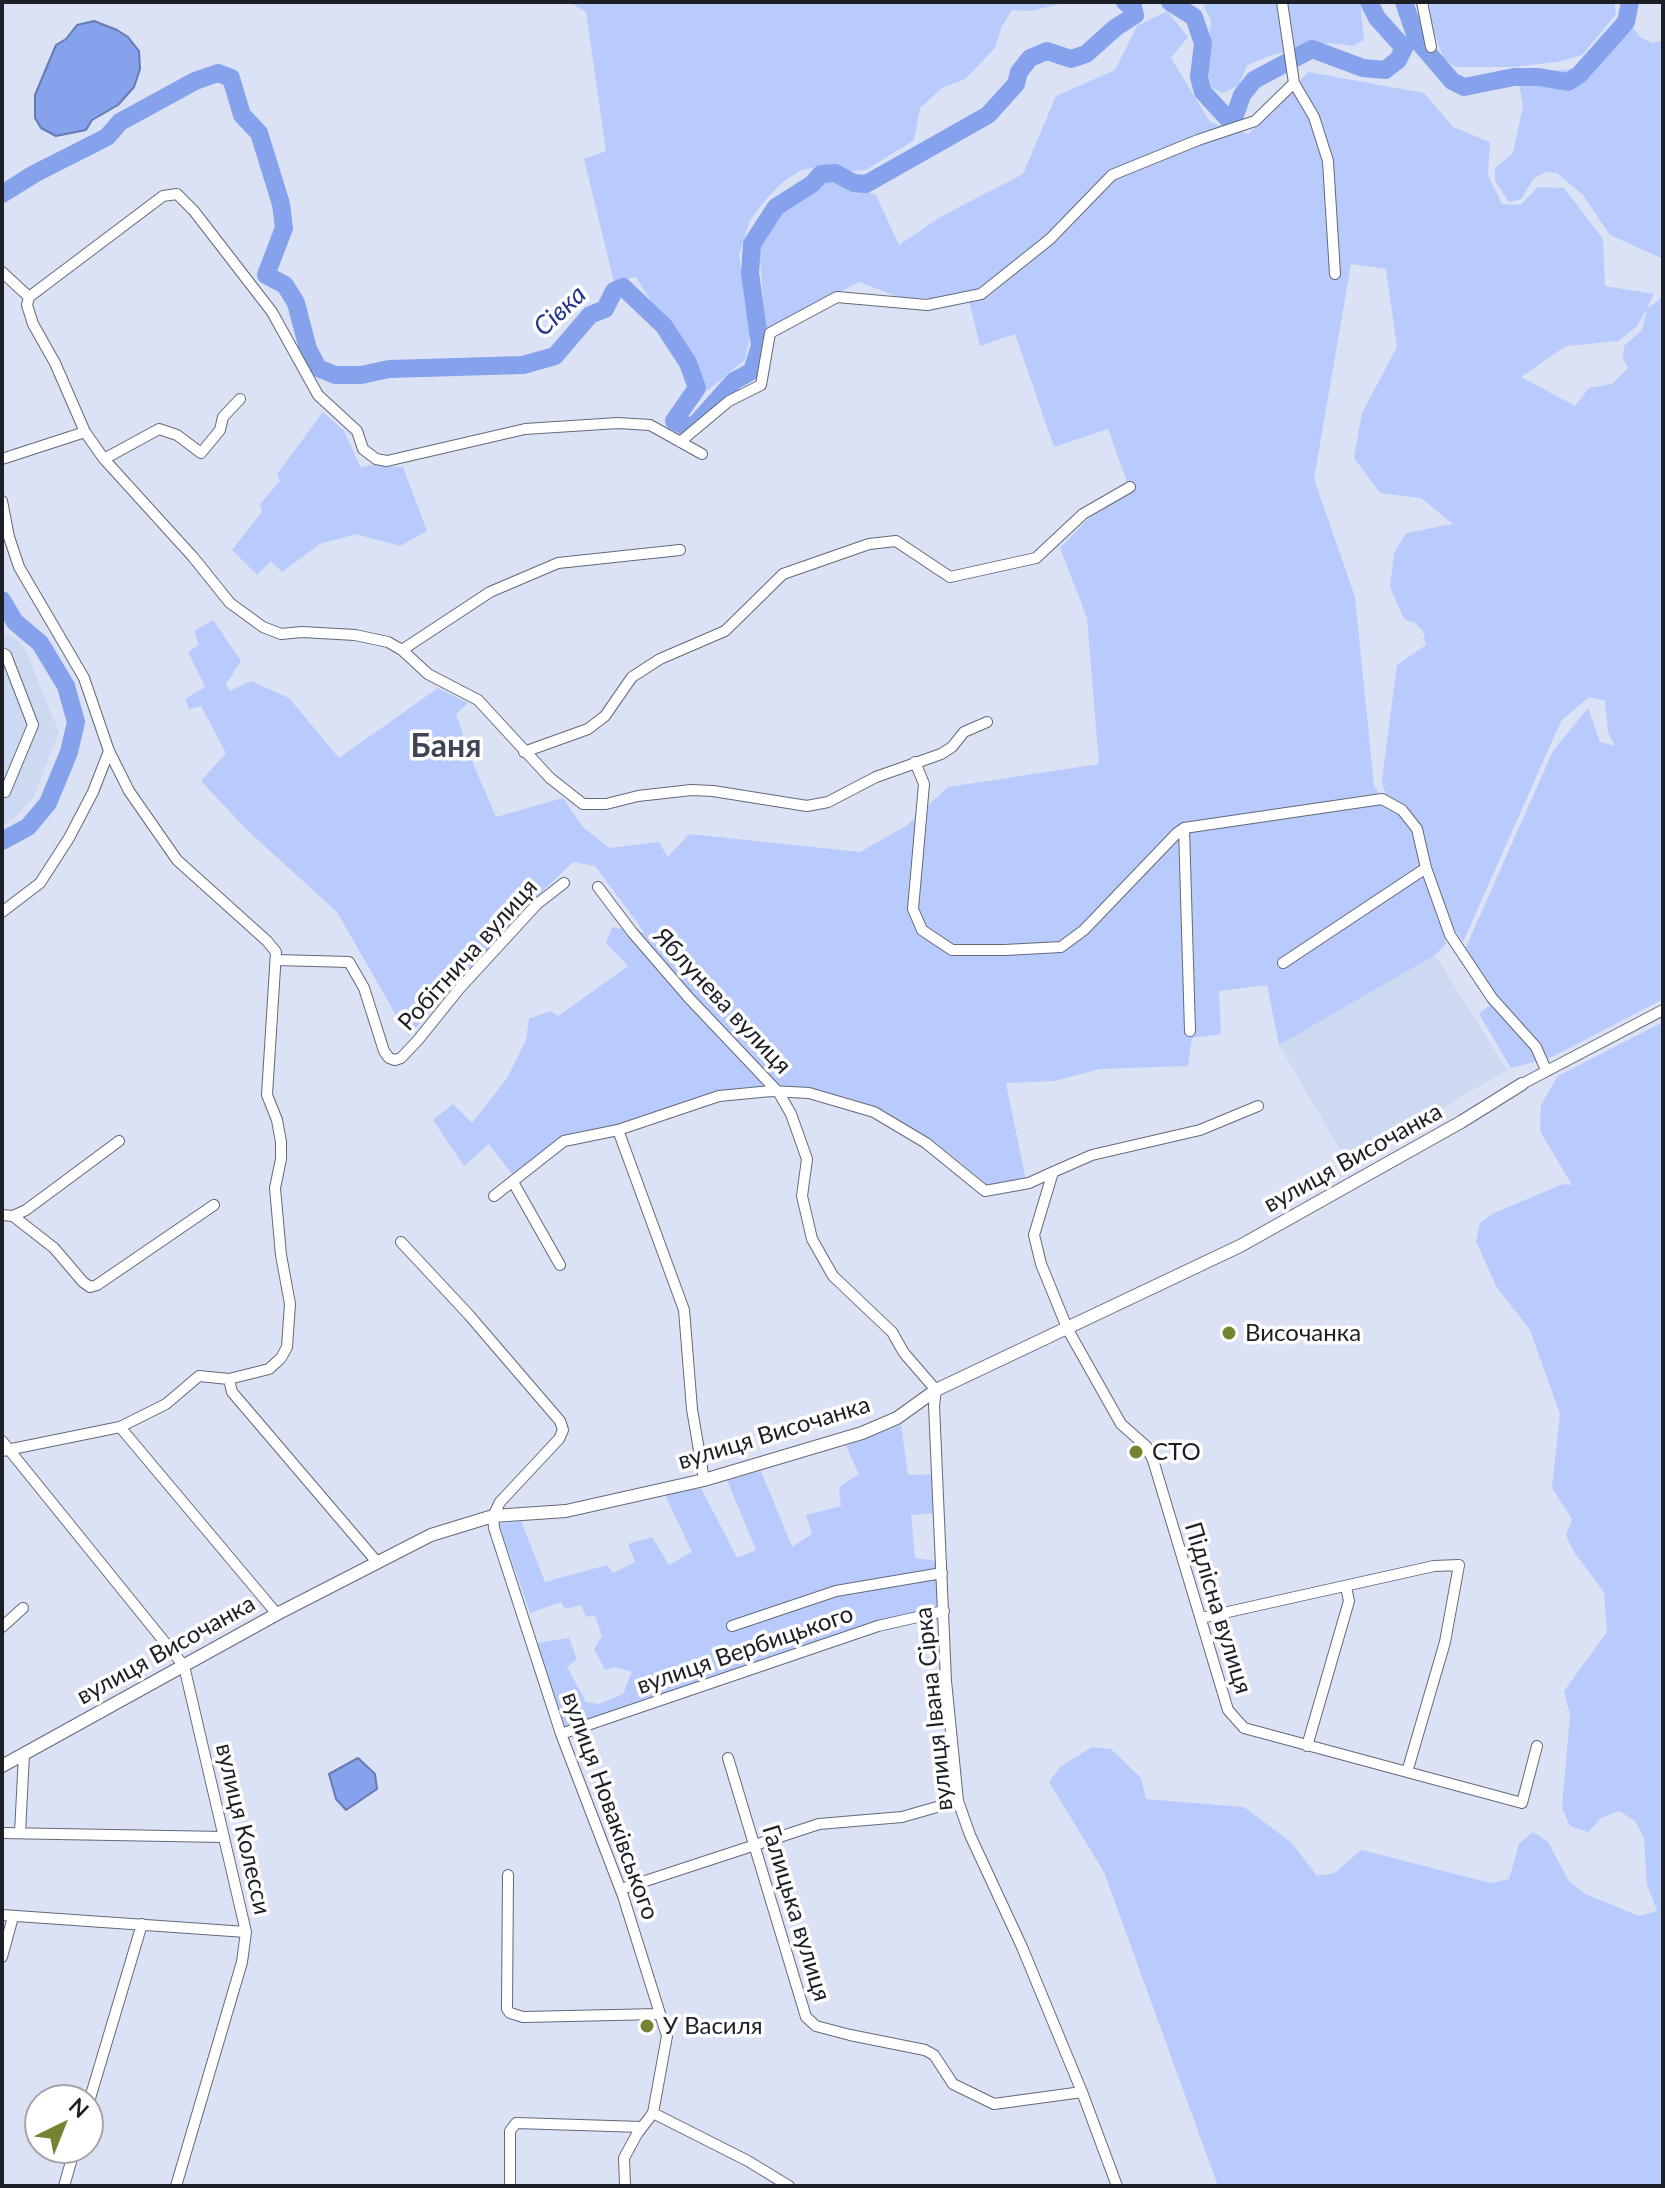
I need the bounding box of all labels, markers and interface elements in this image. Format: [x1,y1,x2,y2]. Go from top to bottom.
water label: Сівка [527,279,593,343]
district label: Баня [411,728,481,766]
street label: Робітнича вулиця [392,873,544,1037]
street label: Яблунева вулиця [647,922,797,1080]
street label: вулиця Височанка [1259,1097,1447,1219]
place label: Височанка [1245,1319,1361,1347]
marker: Височанка [1220,1324,1238,1342]
street label: вулиця Височанка [675,1390,873,1476]
place label: СТО [1152,1438,1201,1466]
marker: СТО [1127,1443,1145,1461]
street label: Підлісна вулиця [1178,1519,1258,1697]
street label: вулиця Височанка [72,1589,260,1711]
street label: вулиця Вербицького [633,1599,857,1701]
street label: вулиця Івана Сірка [909,1606,959,1812]
street label: вулиця Новаківського [555,1688,665,1924]
street label: вулиця Колесси [209,1741,277,1917]
street label: Галицька вулиця [756,1821,836,2005]
place label: У Василя [663,2012,763,2040]
marker: У Василя [638,2017,656,2035]
north arrow [24,2084,104,2164]
text: N [64,2092,95,2123]

